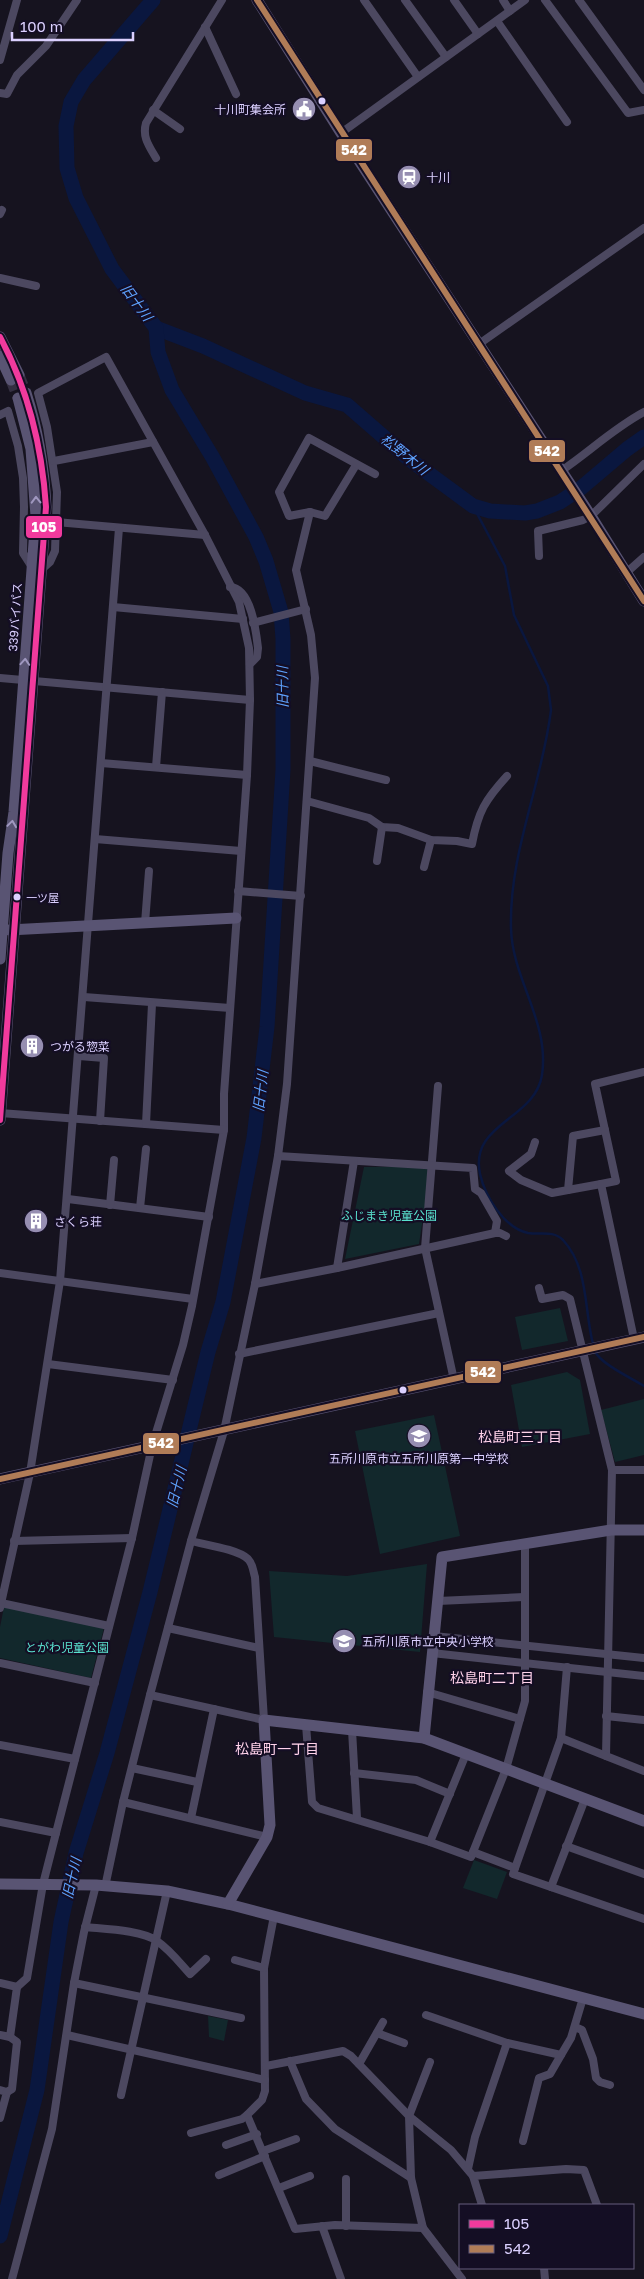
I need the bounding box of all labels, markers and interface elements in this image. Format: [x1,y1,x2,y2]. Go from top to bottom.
scale bar [12,10,134,42]
text: 100 m [20,17,63,35]
public building icon: 十川町集会所 [291,96,317,122]
unlabelled marker [317,96,327,106]
place label: 十川町集会所 [214,102,286,117]
line badge: 542 [335,138,373,162]
text: 542 [341,141,367,158]
station icon: 十川 [396,164,422,190]
place label: 十川 [426,170,450,185]
water label: 旧十川 [118,280,158,325]
water label: 松野木川 [378,430,434,479]
line badge: 542 [528,439,566,463]
text: 542 [534,442,560,459]
one-way arrow [30,495,41,503]
line badge: 105 [25,515,63,539]
text: 105 [32,518,57,535]
street label: 339バイパス [5,582,25,652]
one-way arrow [19,657,30,665]
water label: 旧十川 [273,664,291,708]
one-way arrow [6,819,17,827]
place label: 一ツ屋 [26,891,59,904]
marker: 一ツ屋 [12,892,22,902]
building icon: つがる惣菜 [19,1033,45,1059]
place label: つがる惣菜 [50,1039,110,1054]
water label: 旧十川 [249,1067,271,1113]
building icon: さくら荘 [23,1208,49,1234]
park label: ふじまき児童公園 [341,1208,437,1223]
place label: さくら荘 [54,1214,102,1229]
line badge: 542 [464,1360,502,1384]
text: 542 [470,1363,496,1380]
unlabelled marker [398,1385,408,1395]
school or university icon: 五所川原市立五所川原第一中学校 [406,1423,432,1449]
district label: 松島町三丁目 [478,1428,562,1445]
line badge: 542 [142,1432,180,1455]
text: 542 [148,1434,174,1451]
place label: 五所川原市立五所川原第一中学校 [329,1451,509,1466]
water label: 旧十川 [163,1463,190,1509]
school or university icon: 五所川原市立中央小学校 [331,1628,357,1654]
place label: 五所川原市立中央小学校 [362,1634,494,1649]
park label: とがわ児童公園 [25,1640,109,1655]
district label: 松島町二丁目 [450,1669,534,1686]
district label: 松島町一丁目 [235,1740,319,1757]
water label: 旧十川 [58,1854,84,1900]
legend [459,2204,634,2269]
text: 105 [504,2214,529,2232]
text: 542 [504,2239,531,2257]

